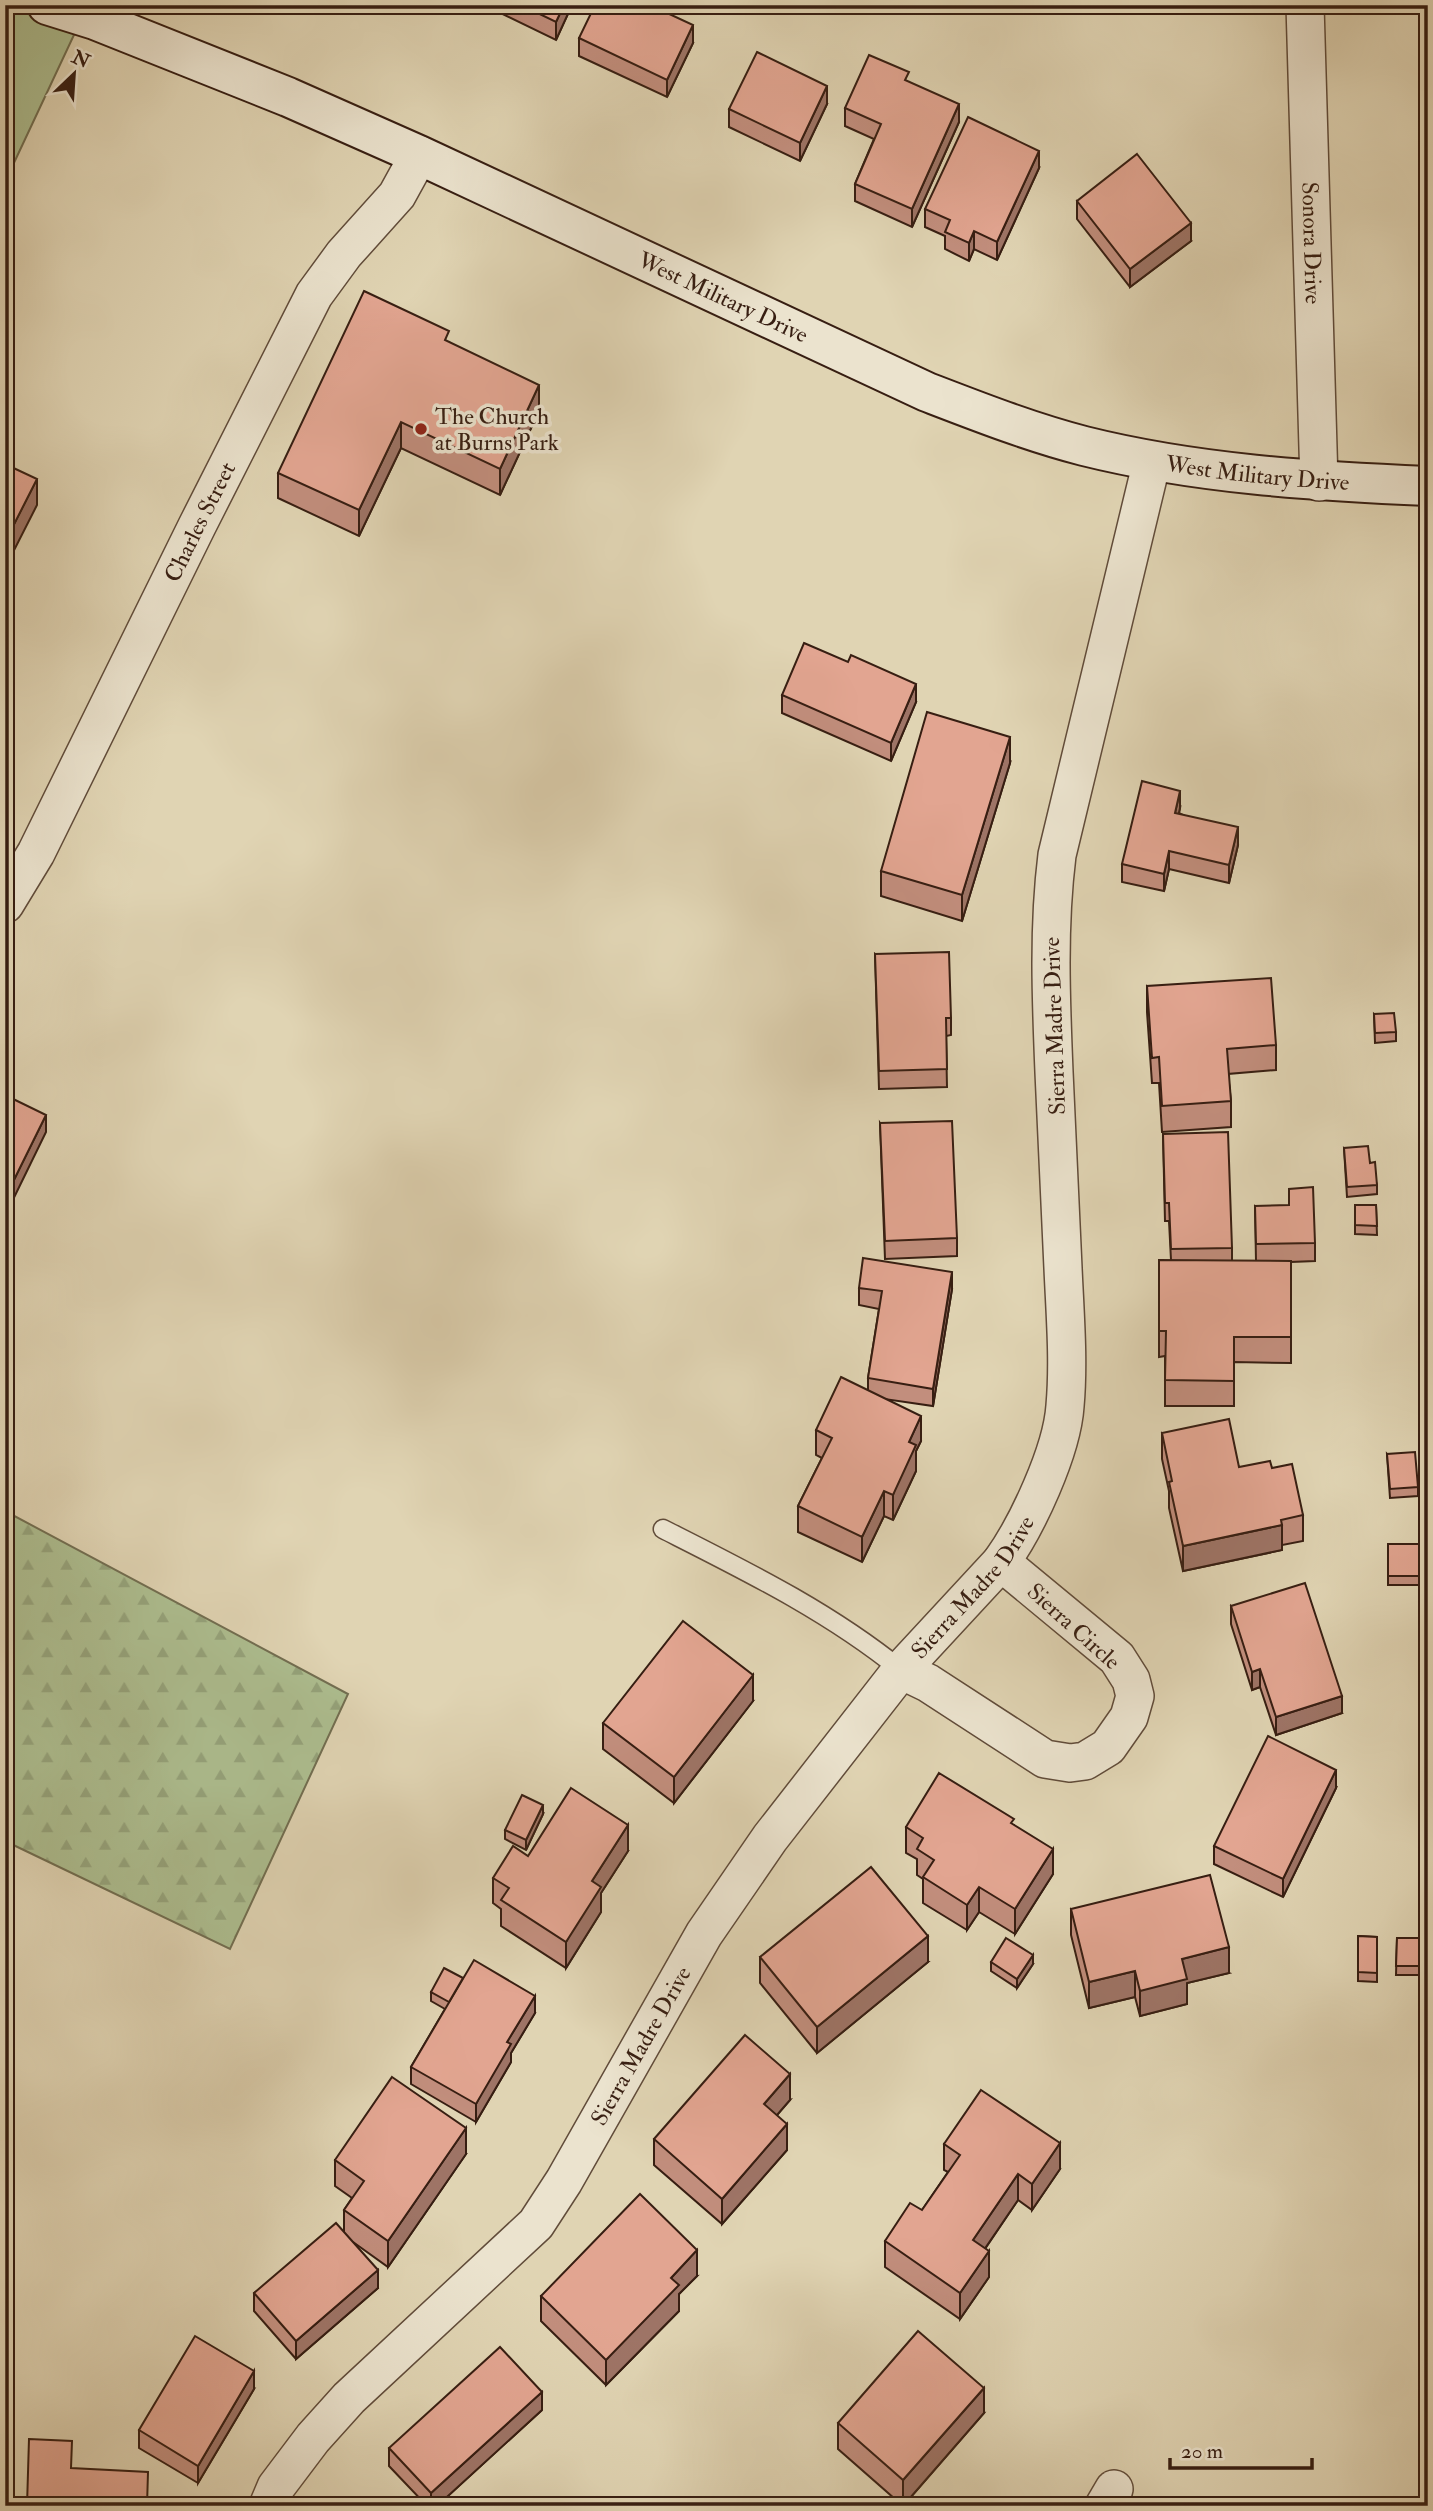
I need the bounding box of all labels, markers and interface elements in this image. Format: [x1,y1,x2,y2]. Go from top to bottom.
north arrow [38,38,108,108]
text: N [67,45,94,74]
street label: Sonora Drive [1295,181,1328,305]
street label: West Military Drive [632,245,813,350]
place label: The Church at Burns Park [435,402,559,457]
marker: The Church at Burns Park [413,421,429,437]
street label: West Military Drive [1163,449,1351,497]
street label: Charles Street [158,457,242,587]
street label: Sierra Madre Drive [1037,936,1072,1116]
street label: Sierra Madre Drive [905,1511,1041,1665]
street label: Sierra Circle [1021,1577,1127,1676]
street label: Sierra Madre Drive [584,1961,698,2131]
scale bar [1170,2427,1312,2471]
text: 20 m [1181,2438,1223,2465]

